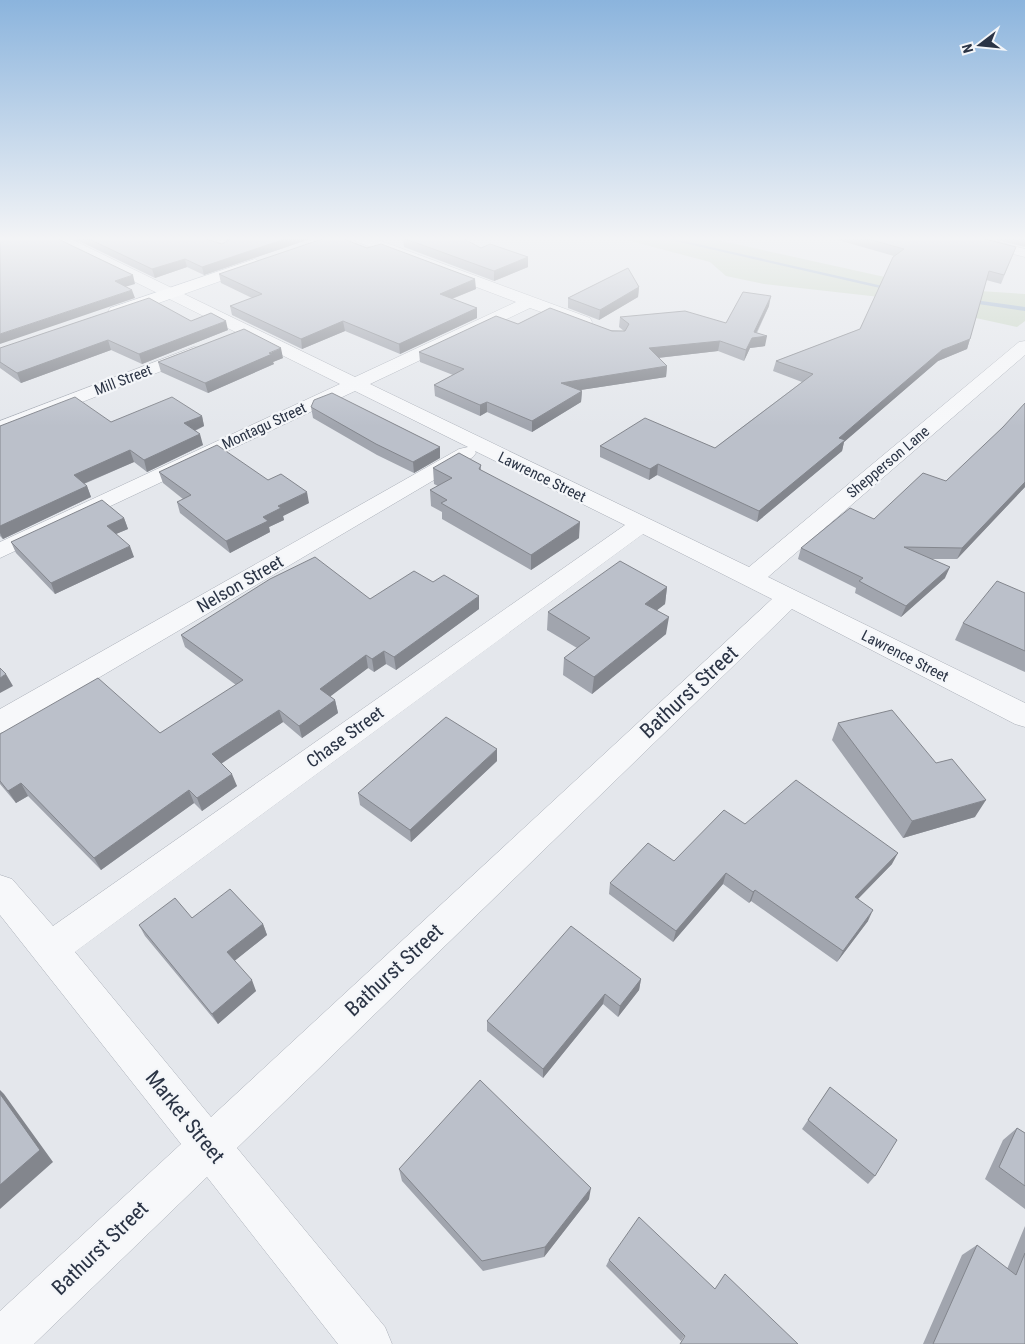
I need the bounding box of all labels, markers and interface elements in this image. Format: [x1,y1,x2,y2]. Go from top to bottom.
north arrow [955,20,1005,70]
text: N [959,42,976,55]
street label: Mill Street [92,361,154,399]
street label: Montagu Street [219,399,309,453]
street label: Shepperson Lane [843,422,933,502]
street label: Lawrence Street [495,448,589,506]
street label: Nelson Street [193,550,287,617]
street label: Lawrence Street [858,626,952,686]
street label: Bathurst Street [635,641,743,743]
street label: Chase Street [302,702,387,772]
street label: Bathurst Street [340,919,448,1021]
street label: Market Street [141,1066,229,1168]
street label: Bathurst Street [47,1196,153,1300]

